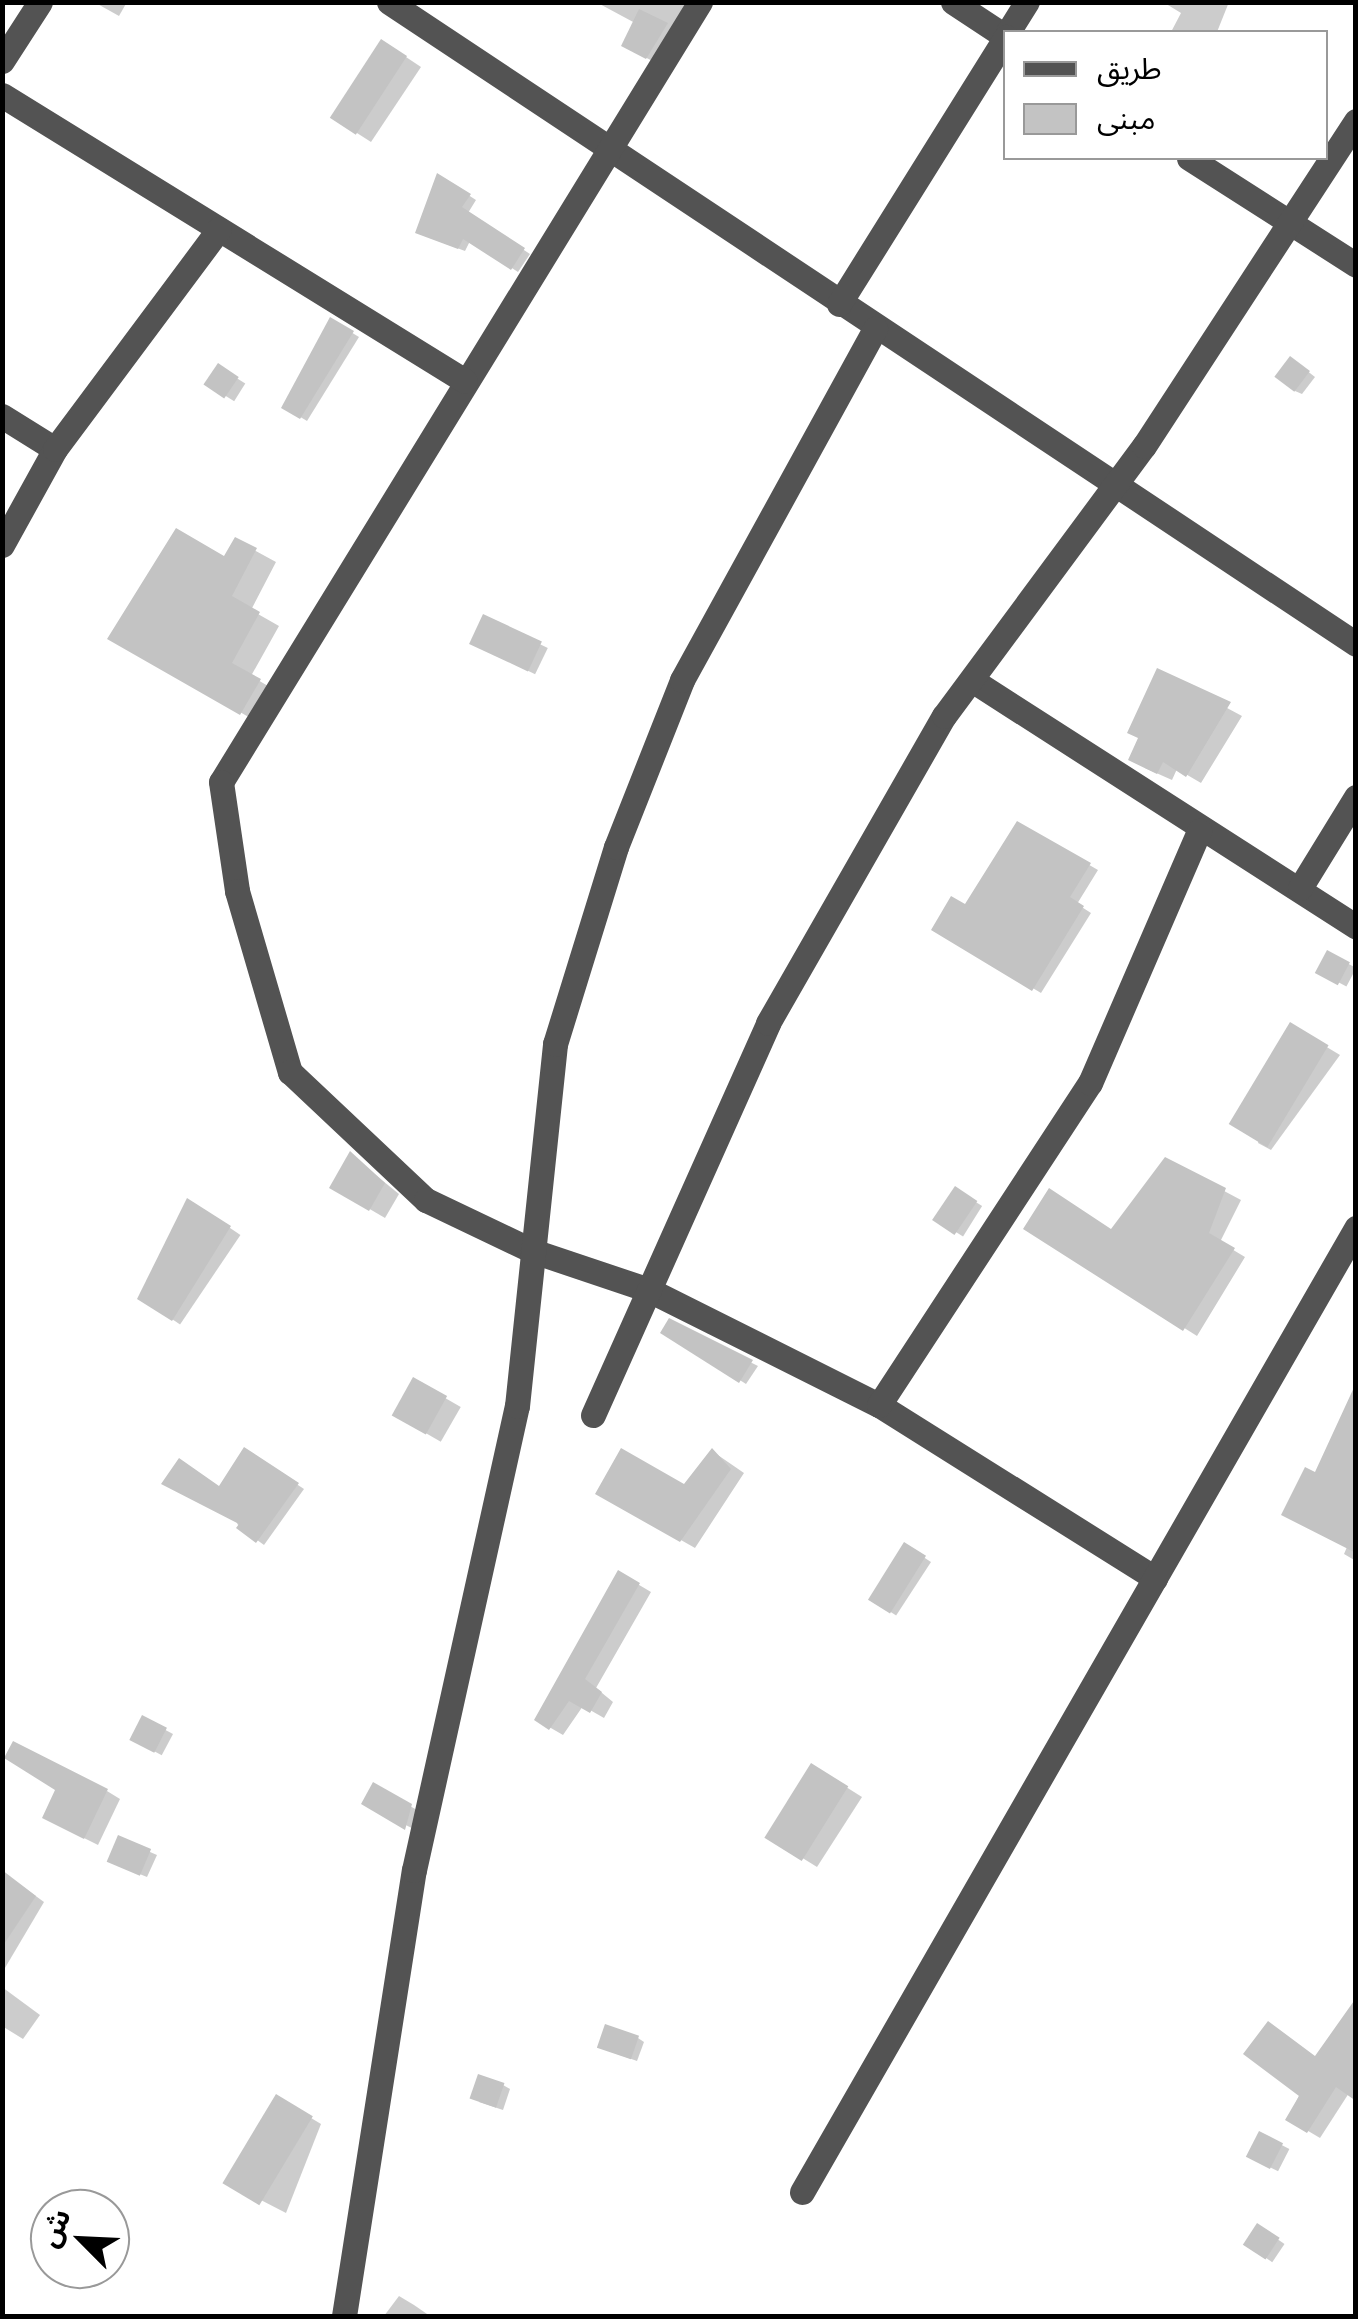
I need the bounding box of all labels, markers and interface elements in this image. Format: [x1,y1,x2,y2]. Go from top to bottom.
legend [1003,30,1328,160]
text: طريق [1097,49,1162,87]
text: مبنى [1097,99,1155,137]
north arrow [30,2189,130,2289]
text: ش [30,2203,78,2252]

